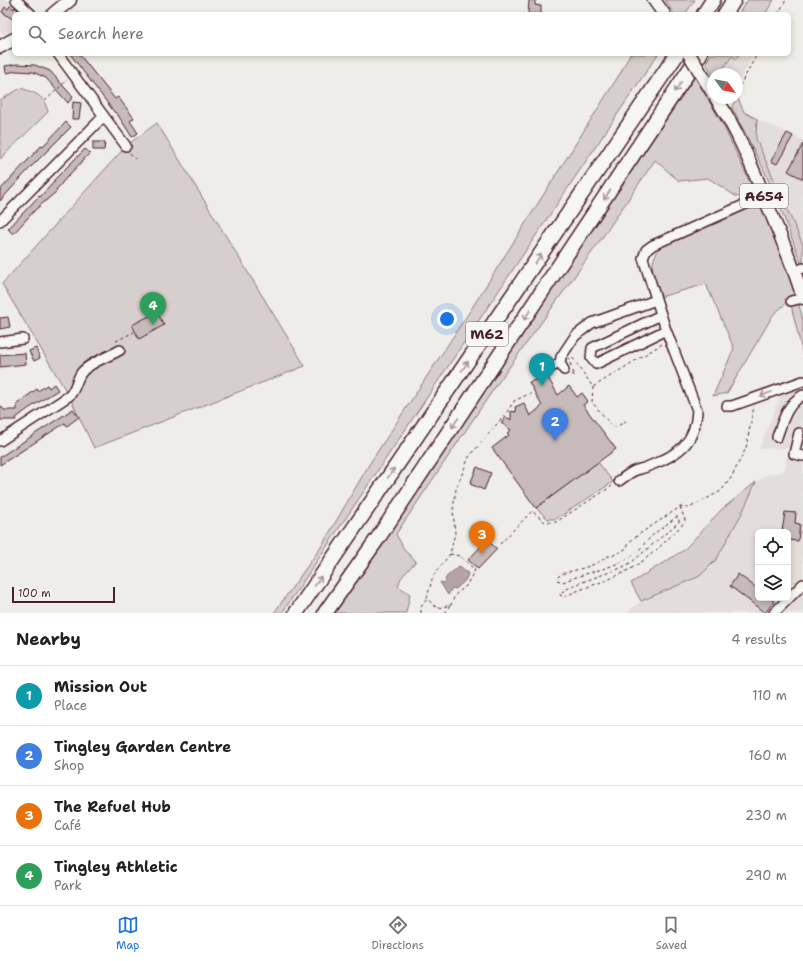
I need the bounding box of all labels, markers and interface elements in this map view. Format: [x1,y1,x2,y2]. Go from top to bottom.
search box [12,12,791,56]
icon: search [26,23,48,45]
text: Search here [58,24,144,44]
north arrow [707,68,743,104]
one-way arrow [674,81,683,92]
road number: A654 [740,184,788,208]
one-way arrow [602,189,610,201]
one-way arrow [534,254,542,265]
pin: 4 [140,292,166,325]
your location [437,309,457,329]
one-way arrow [523,309,531,320]
road number: M62 [466,322,508,346]
pin: 1 [529,353,555,386]
one-way arrow [461,361,469,372]
one-way arrow [760,391,773,398]
pin: 2 [542,408,568,441]
one-way arrow [451,417,459,428]
one-way arrow [387,468,395,479]
pin: 3 [469,521,495,554]
map controls [755,529,791,601]
button: locate [755,529,791,565]
button: layers [755,565,791,601]
one-way arrow [314,576,322,587]
scale bar [12,585,115,604]
text: 100 m [18,586,51,601]
text: Nearby [16,628,81,650]
text: 4 results [731,631,787,648]
text: Mission Out [54,677,147,697]
text: 1 [26,687,32,704]
text: 110 m [752,687,787,704]
text: Place [54,697,87,714]
text: Tingley Garden Centre [54,737,231,757]
text: 2 [24,747,34,764]
text: 160 m [749,747,787,764]
text: Shop [54,757,84,774]
text: The Refuel Hub [54,797,171,817]
text: 3 [24,807,34,824]
text: 230 m [745,807,787,824]
text: Café [54,817,81,834]
text: Tingley Athletic [54,857,178,877]
text: 4 [24,867,34,884]
text: 290 m [745,867,787,884]
text: Park [54,877,82,894]
tab: Map [116,914,140,953]
tab: Directions [371,914,424,953]
tab: Saved [656,914,687,953]

